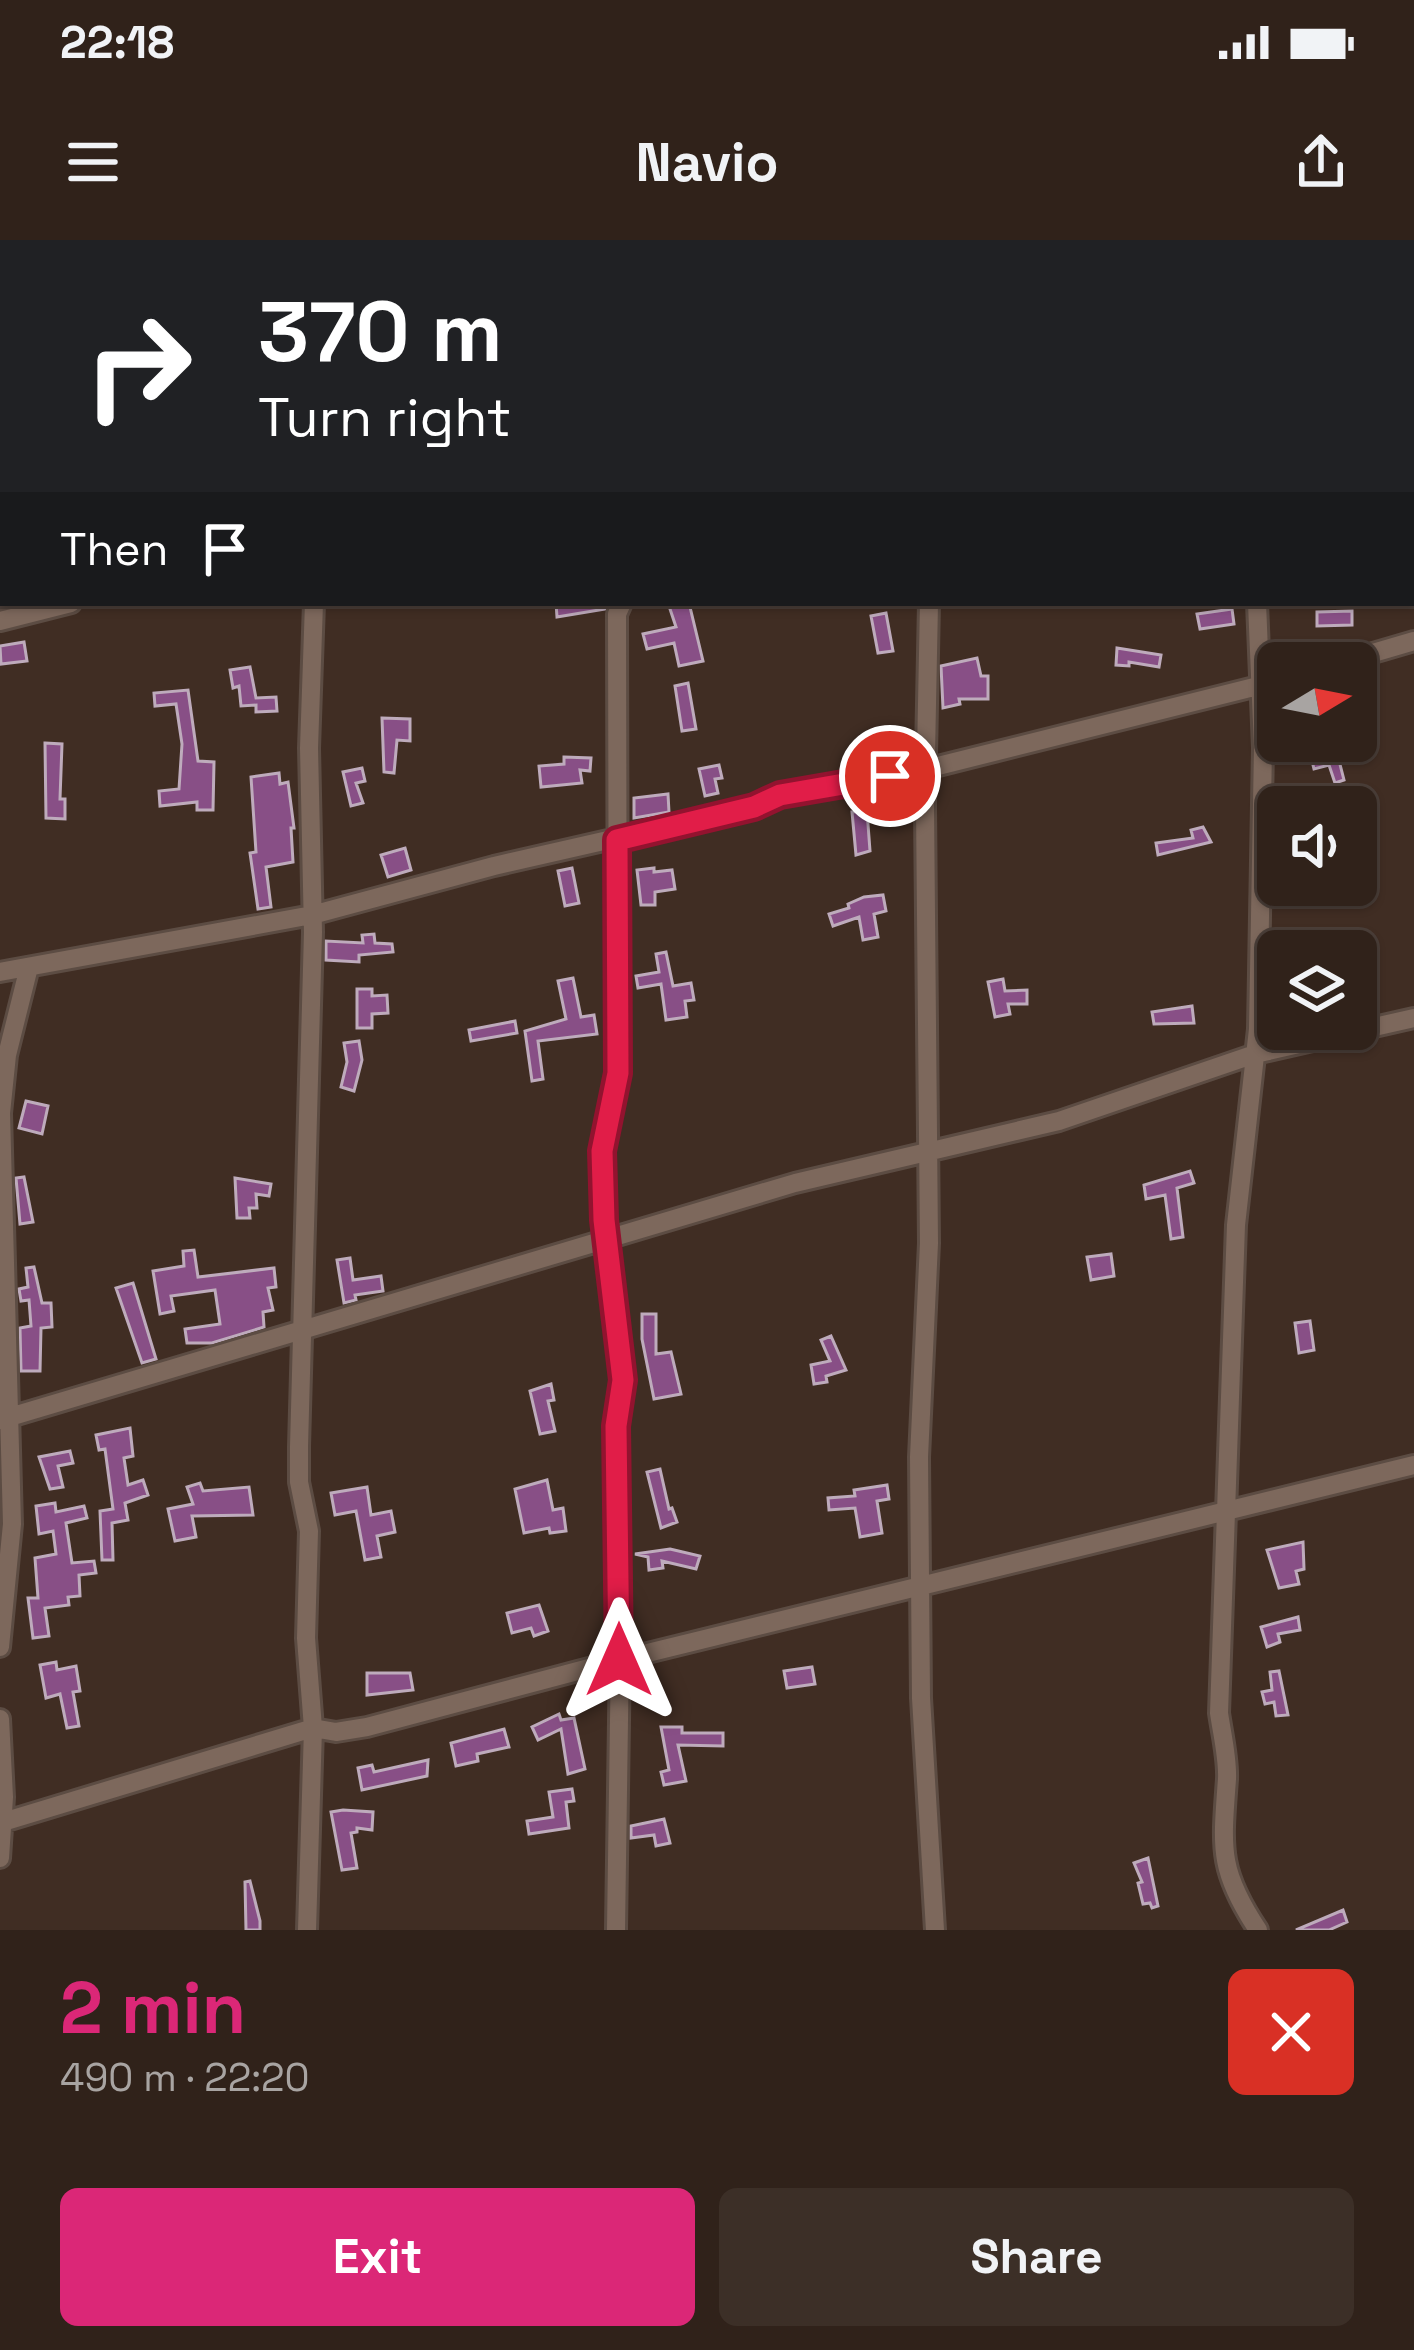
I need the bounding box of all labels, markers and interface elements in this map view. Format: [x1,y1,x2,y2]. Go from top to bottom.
text: 22:18 [60,14,174,71]
text: Navio [636,128,778,197]
icon: menu [60,129,126,195]
icon: share [1288,129,1354,195]
text: 370 m [258,278,503,386]
icon: right [60,288,216,444]
text: Turn right [258,383,511,452]
icon: arrive [192,516,258,582]
text: Then [60,521,168,578]
north arrow [1257,642,1377,762]
map controls [1257,642,1377,1050]
pin [839,725,941,827]
icon: arrive [857,743,923,809]
button: sound [1257,786,1377,906]
button: layers [1257,930,1377,1050]
position arrow [556,1597,682,1723]
text: 2 min [60,1962,246,2054]
button: close [1228,1969,1354,2095]
text: 490 m · 22:20 [60,2053,310,2102]
button: Exit [60,2188,695,2326]
button: Share [719,2188,1354,2326]

